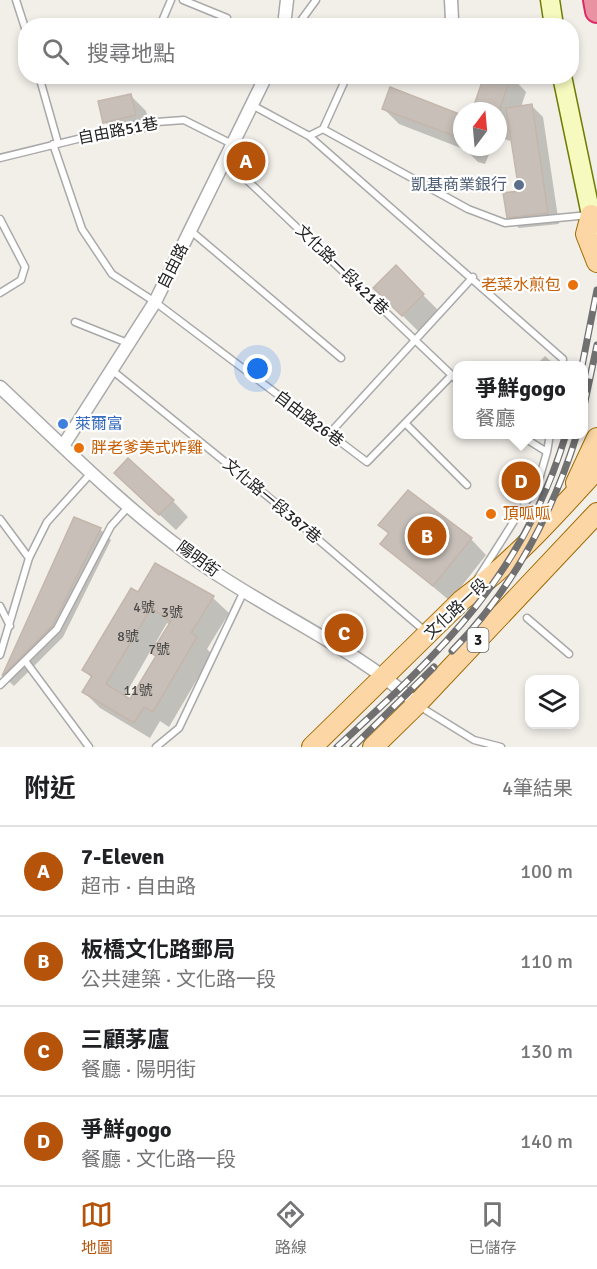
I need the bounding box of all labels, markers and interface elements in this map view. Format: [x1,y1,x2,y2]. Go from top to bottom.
search box [18,18,579,84]
icon: search [39,35,72,68]
text: 搜尋地點 [87,40,175,67]
north arrow [453,102,507,156]
street label: 自由路51巷 [76,113,160,149]
pin: A [226,138,266,184]
place label: 凱基商業銀行 [411,175,507,195]
marker: 凱基商業銀行 [512,178,526,192]
street label: 文化路一段421巷 [291,220,393,320]
street label: 自由路 [153,240,193,292]
place label: 老菜水煎包 [481,275,561,295]
marker: 老菜水煎包 [566,278,580,292]
your location [243,354,272,383]
popup [453,361,588,439]
text: 爭鮮gogo [475,375,566,402]
street label: 自由路26巷 [271,387,347,451]
text: 餐廳 [475,406,515,431]
place label: 萊爾富 [75,414,123,434]
marker: 萊爾富 [56,417,70,431]
place label: 胖老爹美式炸雞 [91,438,203,458]
marker: 胖老爹美式炸雞 [72,441,86,455]
street label: 文化路一段387巷 [219,454,325,548]
pin: D [502,458,540,504]
place label: 頂呱呱 [503,504,551,524]
marker: 頂呱呱 [484,507,498,521]
pin: B [408,514,446,558]
street label: 陽明街 [173,537,223,581]
street label: 文化路一段 [420,574,492,644]
house number: 4號 [133,599,155,616]
house number: 3號 [161,604,183,621]
pin: C [324,610,364,656]
house number: 8號 [117,628,139,645]
road number: 3 [468,628,488,652]
house number: 7號 [148,641,170,658]
map controls [525,675,579,729]
button: layers [525,675,579,729]
house number: 11號 [123,682,153,699]
text: 附近 [24,773,76,805]
text: 4筆結果 [502,776,573,801]
text: 7-Eleven [81,843,164,870]
text: A [37,859,50,884]
text: 100 m [520,859,573,884]
text: 超市 · 自由路 [81,874,196,899]
text: 板橋文化路郵局 [81,936,235,963]
text: B [37,949,50,974]
text: 110 m [520,949,573,974]
text: 公共建築 · 文化路一段 [81,967,276,992]
text: 三顧茅廬 [81,1026,169,1053]
text: C [37,1039,50,1064]
text: 130 m [520,1039,573,1064]
text: 餐廳 · 陽明街 [81,1057,196,1082]
text: 爭鮮gogo [81,1116,172,1143]
text: D [37,1129,50,1154]
text: 140 m [520,1129,573,1154]
text: 餐廳 · 文化路一段 [81,1147,236,1172]
tab: 地圖 [80,1198,113,1258]
tab: 路線 [274,1198,307,1258]
tab: 已儲存 [468,1198,516,1258]

